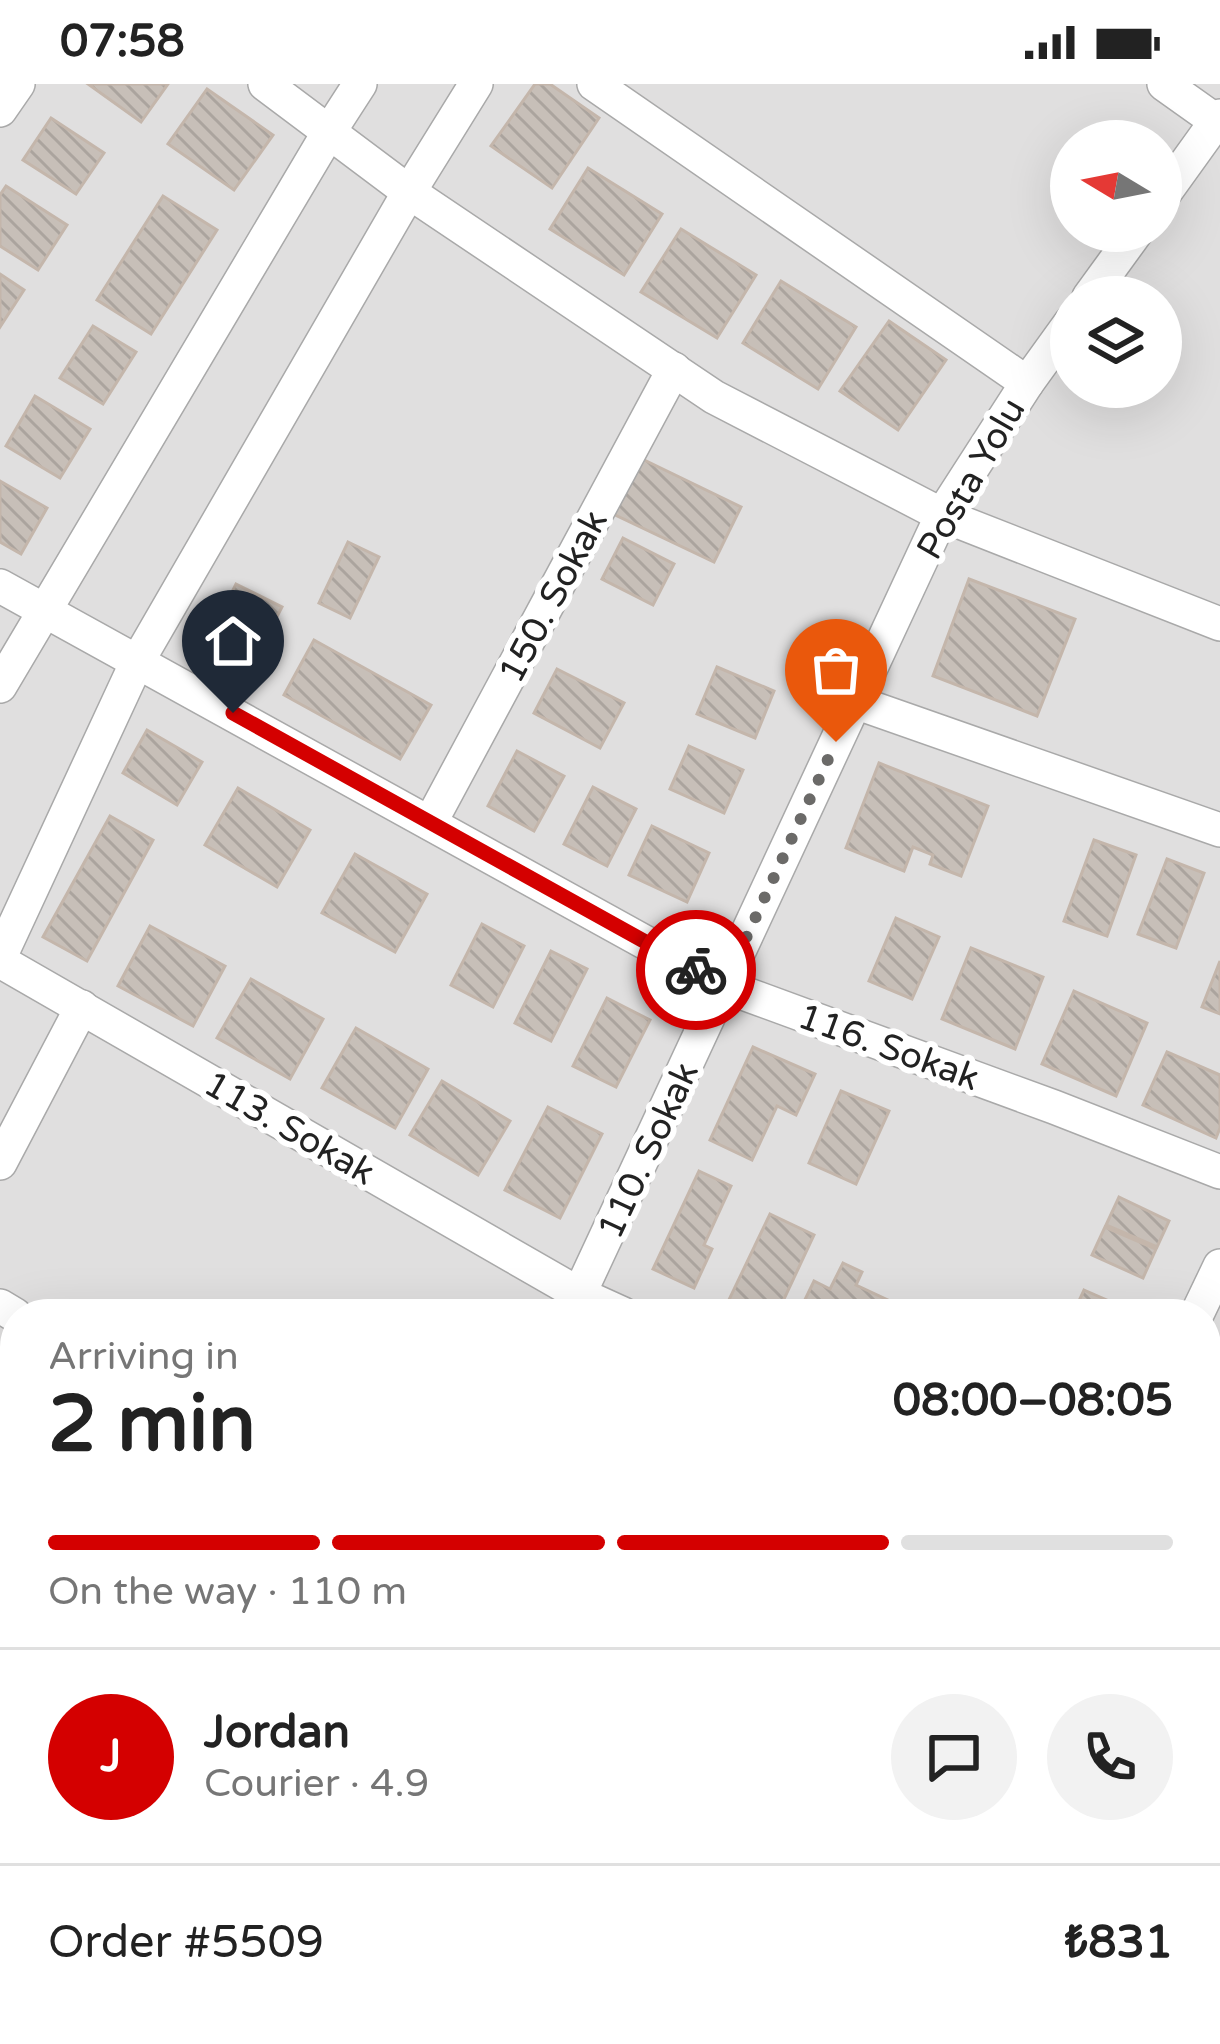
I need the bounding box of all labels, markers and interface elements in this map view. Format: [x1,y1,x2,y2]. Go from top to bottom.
text: 07:58 [60,15,185,69]
north arrow [1050,120,1182,252]
map controls [1050,120,1182,408]
button: layers [1050,276,1182,408]
street label: Posta Yolu [908,390,1035,567]
street label: 150. Sokak [490,503,617,691]
pin [182,590,284,713]
icon: home [200,608,266,674]
pin [785,619,887,742]
icon: bag [803,637,869,703]
courier [636,910,756,1030]
icon: bike [663,937,729,1003]
street label: 116. Sokak [792,995,985,1100]
street label: 110. Sokak [589,1056,708,1246]
street label: 113. Sokak [196,1062,382,1194]
text: Arriving in [48,1333,239,1380]
text: 08:00–08:05 [893,1374,1173,1428]
text: 2 min [48,1378,256,1472]
text: On the way · 110 m [48,1568,407,1615]
button: chat [891,1694,1017,1820]
button: phone [1047,1694,1173,1820]
text: Jordan [204,1706,350,1760]
text: J [101,1730,121,1784]
text: Courier · 4.9 [204,1760,429,1807]
text: Order #5509 [48,1916,324,1970]
text: ₺831 [1064,1916,1173,1970]

